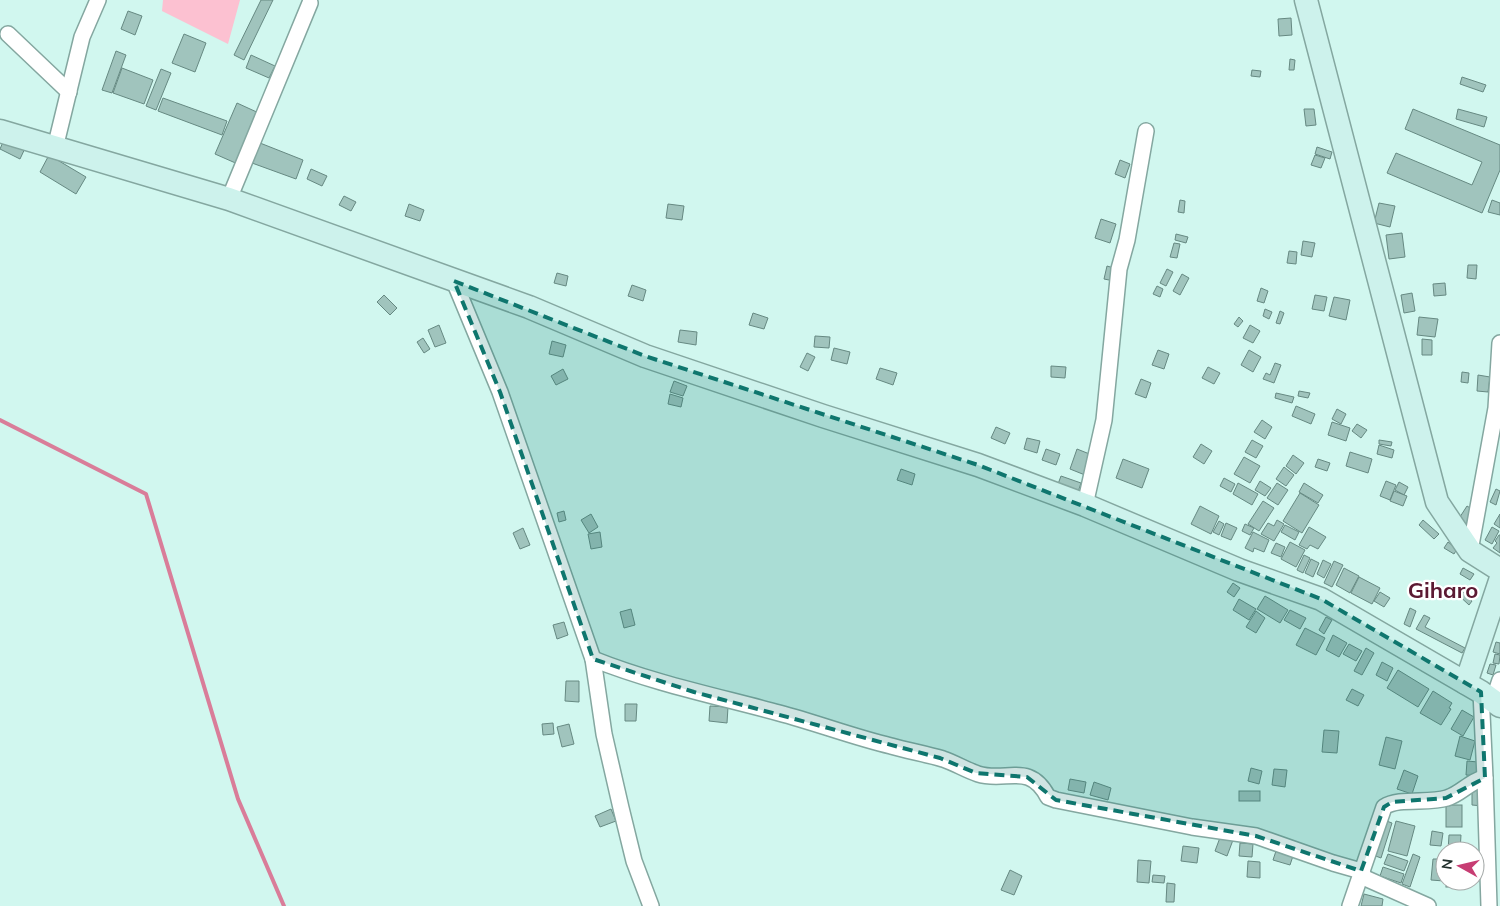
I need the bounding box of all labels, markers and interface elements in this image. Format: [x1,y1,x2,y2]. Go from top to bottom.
district label: Giharo [1408,576,1478,604]
north arrow [1435,841,1485,891]
text: N [1437,858,1457,871]

